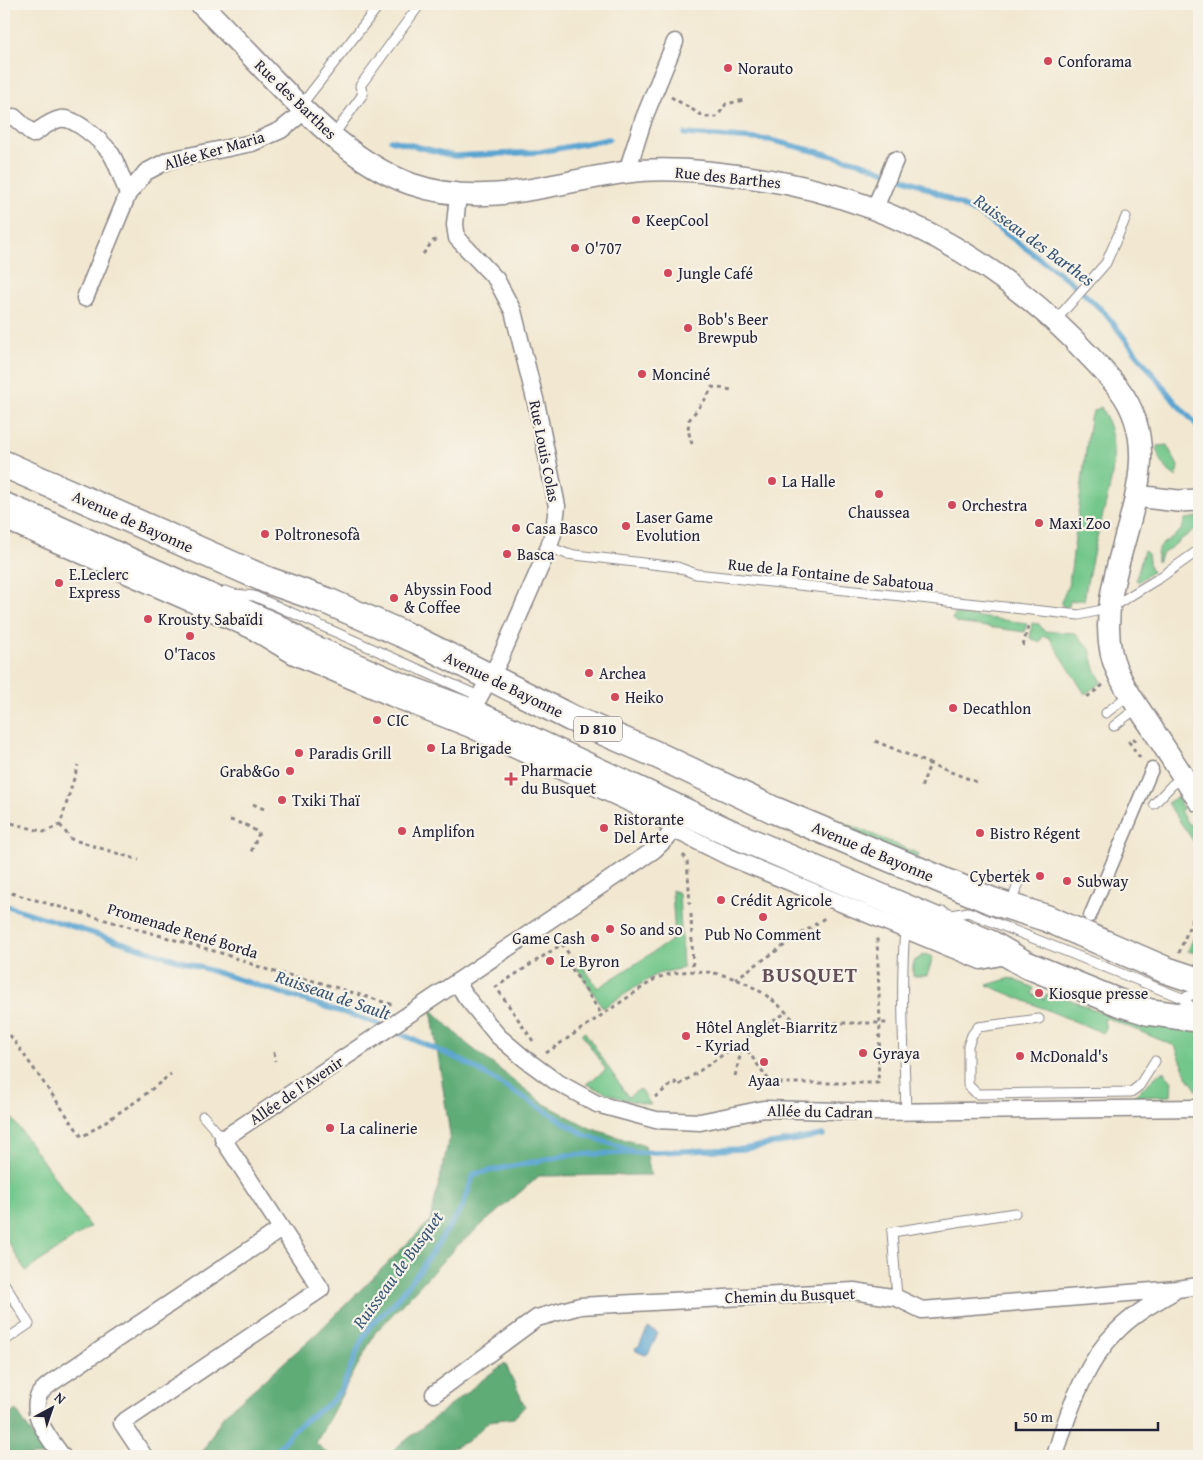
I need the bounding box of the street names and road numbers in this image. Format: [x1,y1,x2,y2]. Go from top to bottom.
street label: Rue des Barthes [249,53,343,145]
street label: Allée Ker Maria [161,124,268,176]
street label: Rue des Barthes [674,159,782,195]
street label: Rue Louis Colas [523,398,567,504]
street label: Avenue de Bayonne [69,484,197,558]
street label: Rue de la Fontaine de Sabatoua [727,551,936,597]
street label: Avenue de Bayonne [440,645,568,723]
road number: D 810 [574,716,622,742]
street label: Avenue de Bayonne [808,815,938,887]
street label: Promenade René Borda [105,896,262,964]
street label: Allée de l'Avenir [244,1049,348,1131]
street label: Allée du Cadran [767,1098,873,1124]
street label: Chemin du Busquet [724,1281,856,1309]

